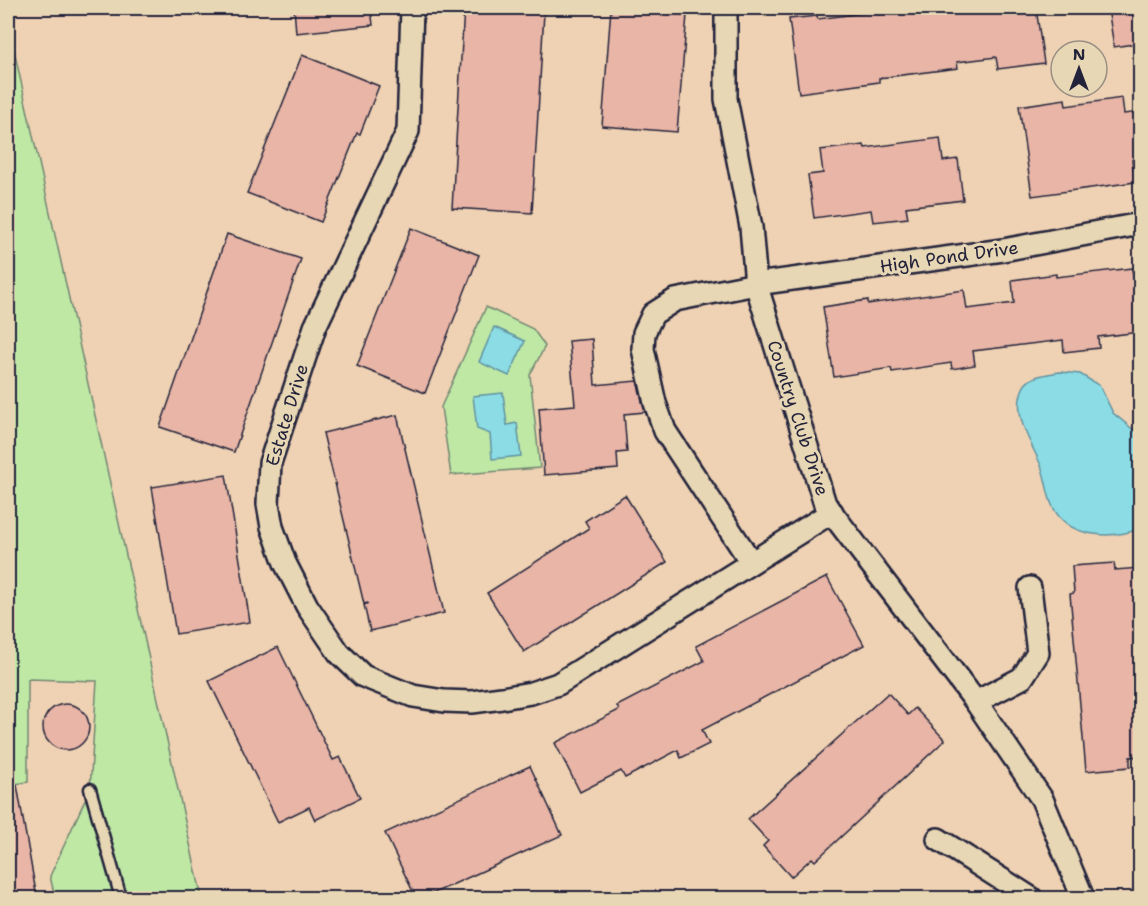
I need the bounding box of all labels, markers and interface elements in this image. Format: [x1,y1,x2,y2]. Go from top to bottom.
north arrow [1049,39,1109,99]
text: N [1073,44,1085,65]
street label: High Pond Drive [878,235,1020,279]
street label: Country Club Drive [762,337,834,499]
street label: Estate Drive [260,361,314,469]

